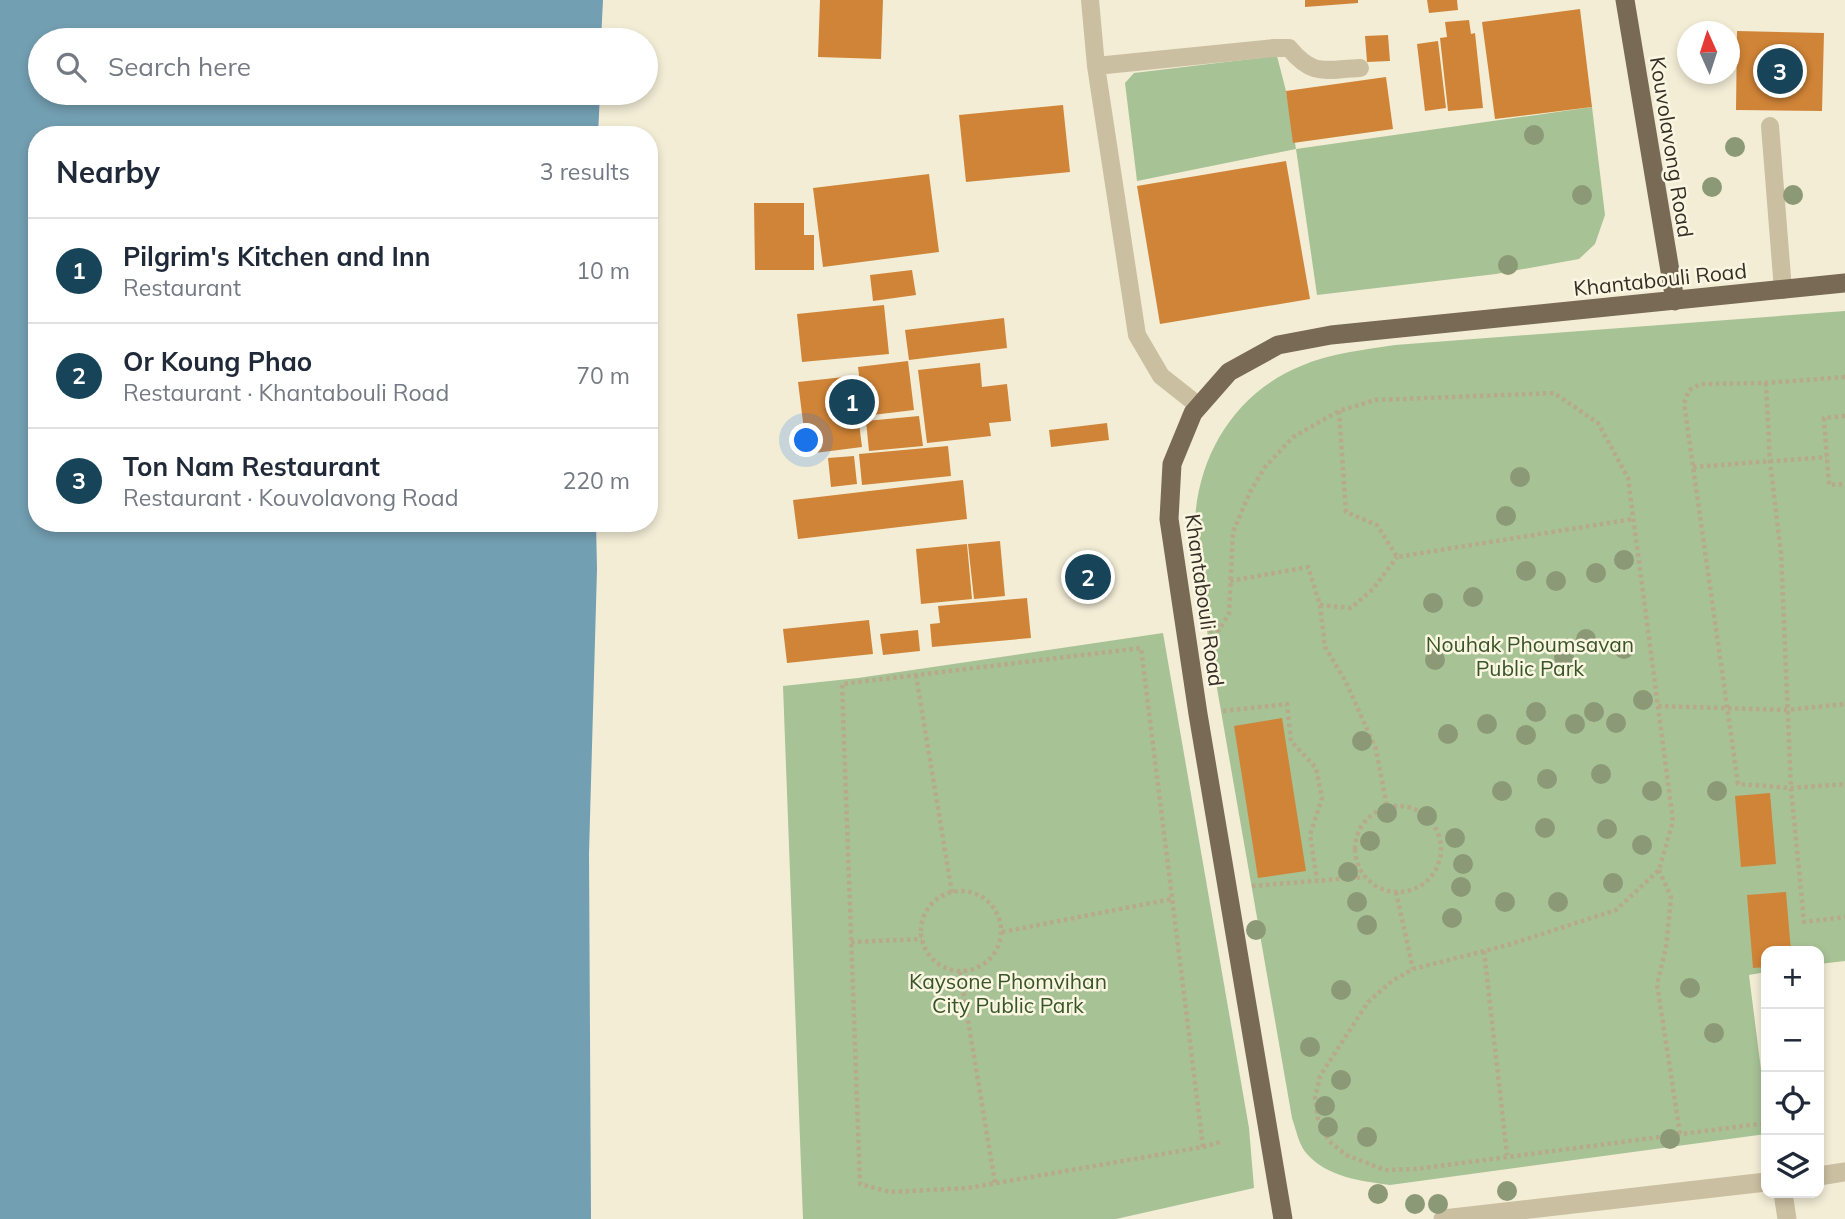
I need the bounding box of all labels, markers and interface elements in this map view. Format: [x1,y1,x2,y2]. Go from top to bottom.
north arrow [1677,21,1740,84]
search box [28,28,658,105]
pin: 3 [1757,45,1803,97]
icon: search [52,48,90,86]
text: Search here [108,50,251,83]
street label: Kouvolavong Road [1645,55,1699,239]
text: Nearby [56,153,160,191]
text: 3 results [540,157,630,186]
text: Pilgrim's Kitchen and Inn [123,240,430,273]
text: 1 [72,256,86,285]
text: 10 m [576,256,630,285]
street label: Khantabouli Road [1572,257,1748,301]
text: Restaurant [123,273,241,302]
text: Or Koung Phao [123,345,312,378]
text: 2 [72,361,86,390]
text: 70 m [576,361,630,390]
pin: 1 [829,376,875,428]
text: Restaurant · Khantabouli Road [123,378,449,407]
your location [789,423,823,457]
text: Ton Nam Restaurant [123,450,380,483]
text: 3 [72,466,86,495]
text: 220 m [562,466,630,495]
text: Restaurant · Kouvolavong Road [123,483,458,512]
street label: Khantabouli Road [1180,512,1230,688]
pin: 2 [1065,551,1111,603]
park label: Nouhak Phoumsavan Public Park [1426,631,1634,681]
map controls [1761,946,1824,1198]
button: + [1761,946,1824,1009]
park label: Kaysone Phomvihan City Public Park [909,968,1107,1018]
button: − [1761,1009,1824,1072]
button: locate [1761,1072,1824,1135]
button: layers [1761,1135,1824,1198]

